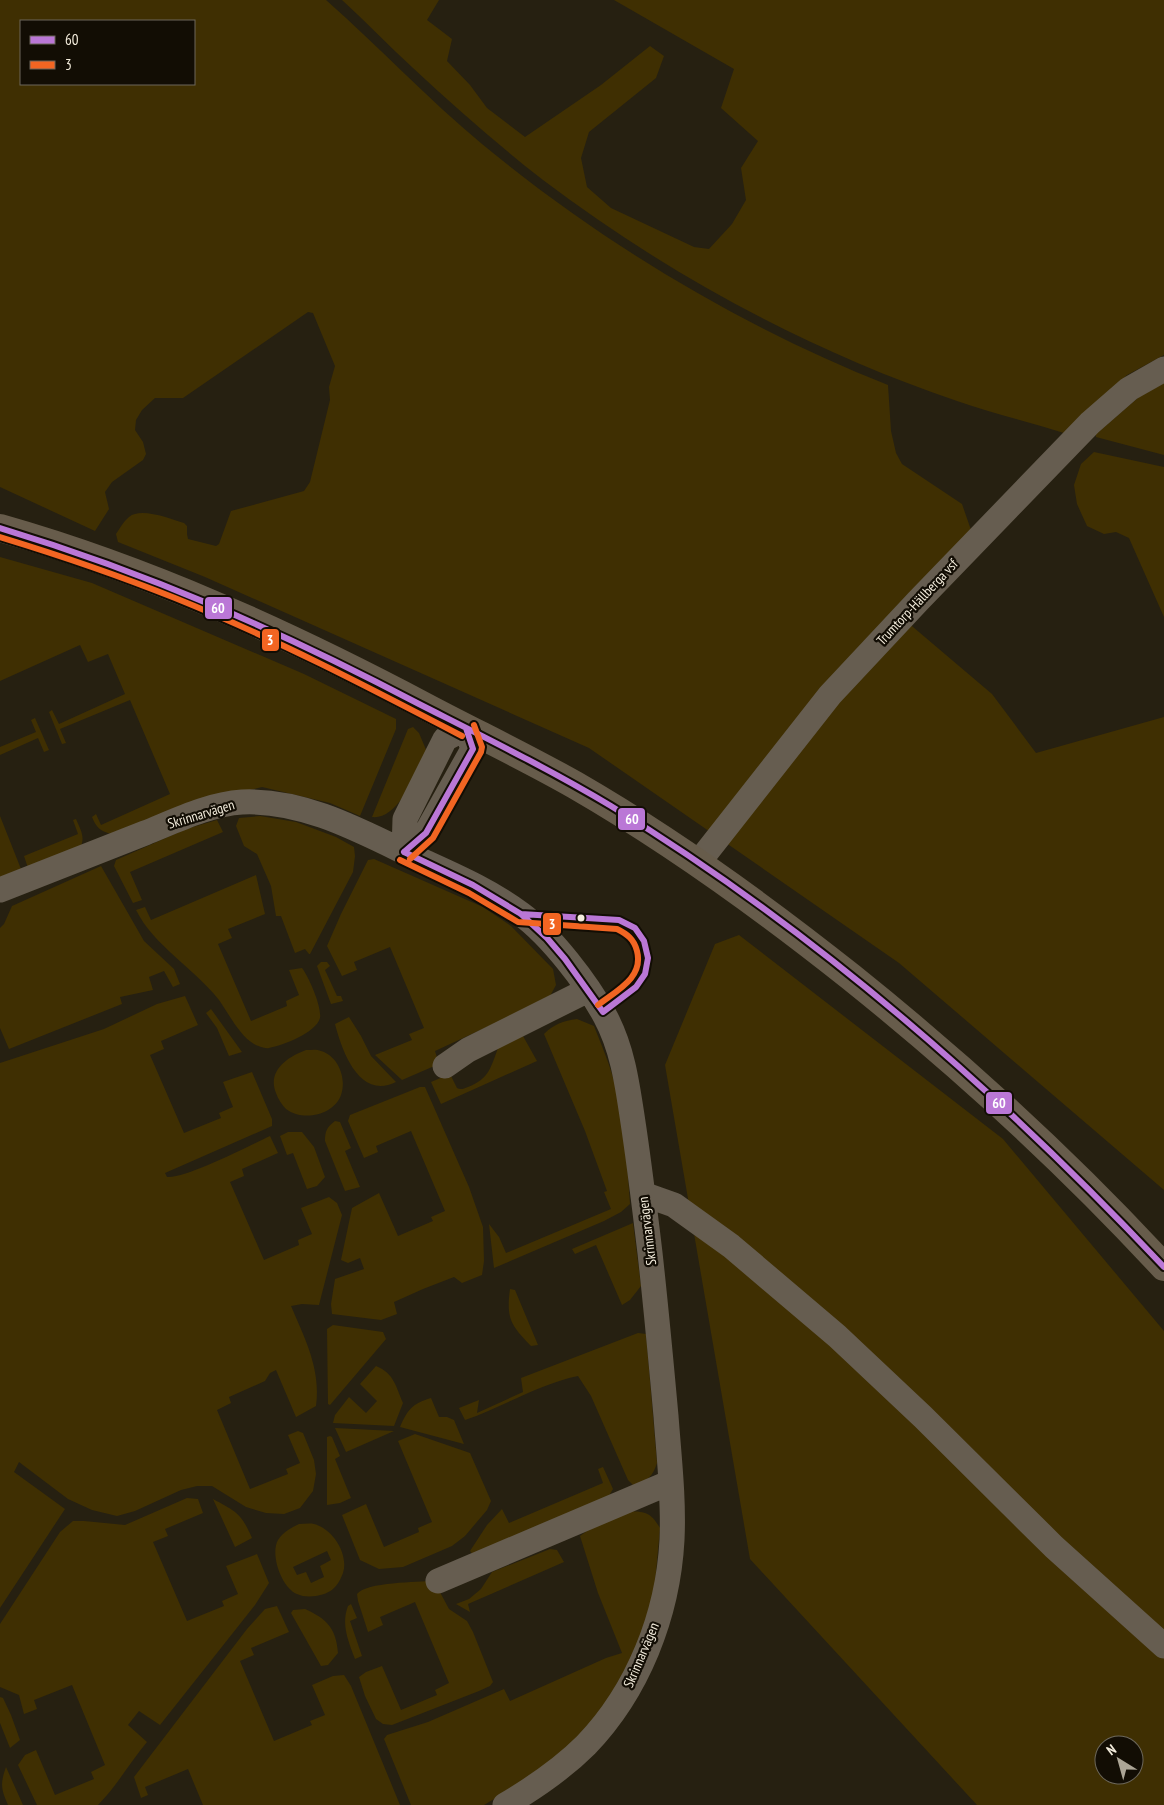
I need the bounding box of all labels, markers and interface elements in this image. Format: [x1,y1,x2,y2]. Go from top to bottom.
legend [20,20,195,85]
text: 60 [65,30,79,49]
text: 3 [65,55,72,74]
street label: Trumtorp-Hällberga vsf [872,555,962,649]
line badge: 60 [204,596,233,620]
text: 60 [211,599,225,617]
line badge: 3 [261,628,280,652]
text: 3 [267,631,273,649]
street label: Skrinnarvägen [165,795,237,833]
line badge: 60 [617,807,646,831]
text: 60 [625,810,639,828]
line badge: 3 [542,912,562,936]
unlabelled marker [576,913,586,923]
text: 3 [549,915,555,933]
line badge: 60 [985,1091,1013,1115]
text: 60 [992,1094,1006,1112]
street label: Skrinnarvägen [634,1196,660,1266]
street label: Skrinnarvägen [619,1620,663,1690]
north arrow [1094,1735,1144,1785]
text: N [1103,1740,1120,1759]

